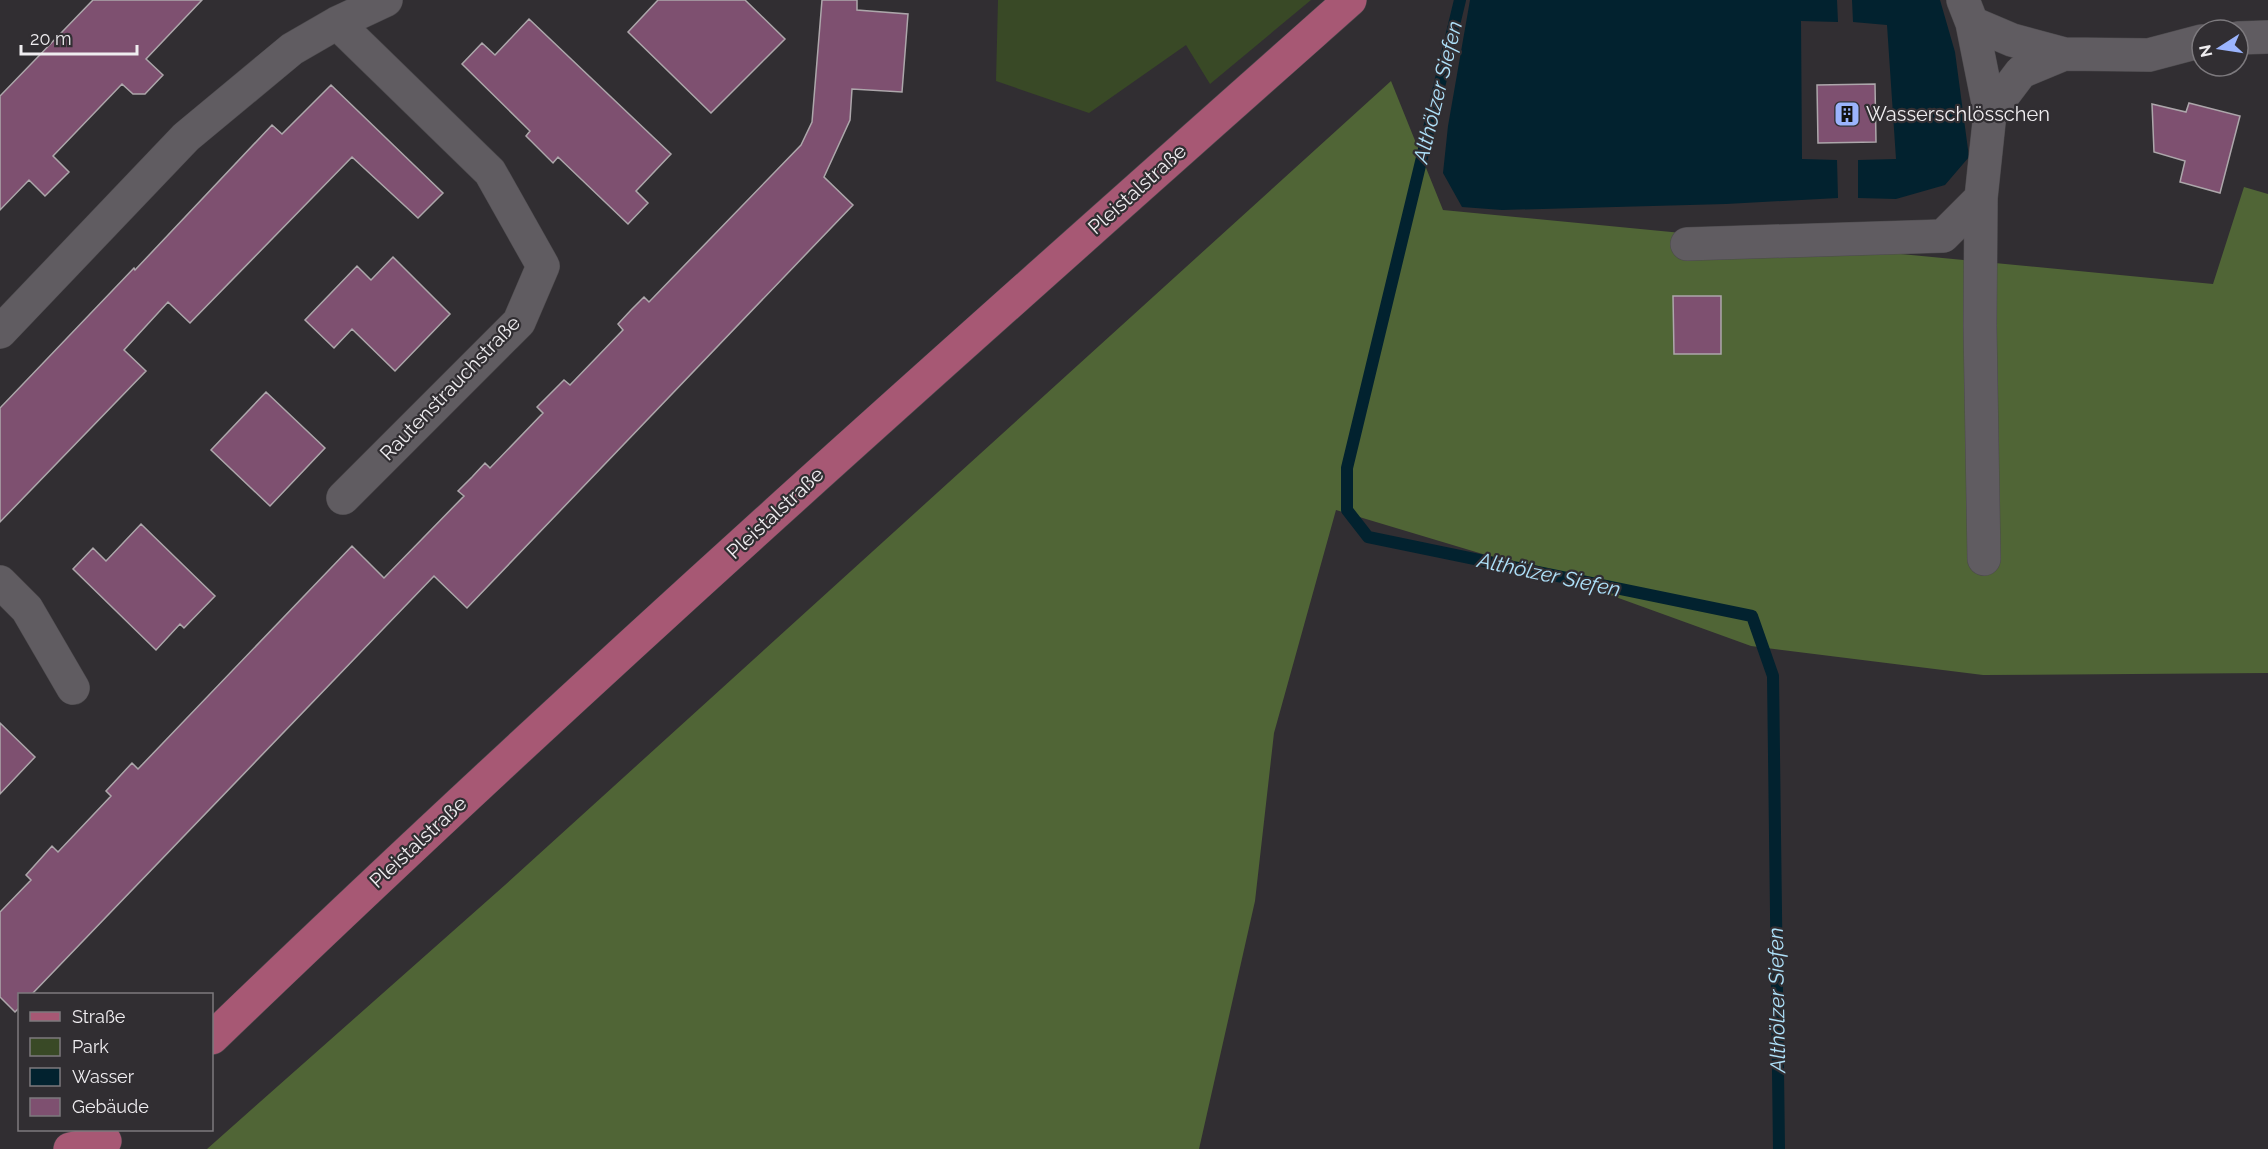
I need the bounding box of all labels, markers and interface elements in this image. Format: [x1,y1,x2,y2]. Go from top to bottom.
scale bar [21,18,136,56]
water label: Althölzer Siefen [1408,18,1467,166]
north arrow [2190,18,2250,78]
text: 20 m [30,28,72,49]
text: N [2195,43,2216,59]
building icon: Wasserschlösschen [1832,99,1862,129]
place label: Wasserschlösschen [1866,102,2050,126]
street label: Pleistalstraße [1083,139,1191,239]
street label: Rautenstrauchstraße [375,311,525,465]
street label: Pleistalstraße [722,462,829,564]
water label: Althölzer Siefen [1474,547,1623,602]
street label: Pleistalstraße [365,791,472,893]
water label: Althölzer Siefen [1763,927,1790,1074]
legend [18,993,213,1131]
text: Straße [72,1006,126,1027]
text: Park [72,1036,109,1057]
text: Wasser [72,1066,135,1087]
text: Gebäude [72,1096,149,1117]

